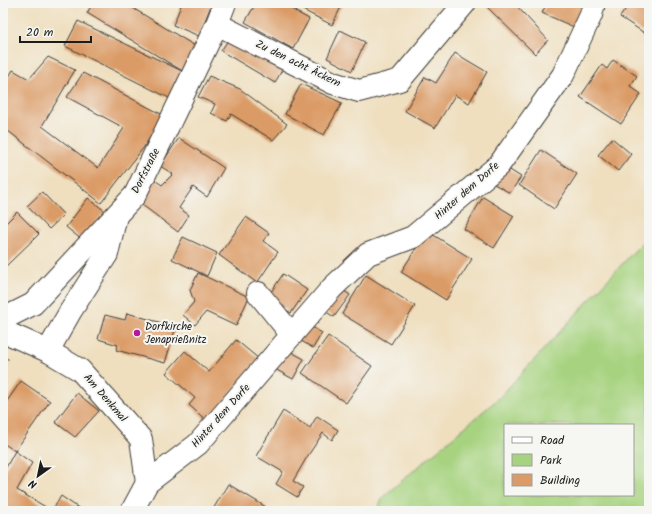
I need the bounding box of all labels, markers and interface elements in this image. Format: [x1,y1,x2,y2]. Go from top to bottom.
scale bar [20,18,91,44]
text: 20 m [26,23,54,42]
street label: Zu den acht Äckern [252,36,344,93]
street label: Dorfstraße [127,145,165,197]
street label: Hinter dem Dorfe [430,157,504,225]
place label: Dorfkirche Jenaprießnitz [145,318,207,349]
marker: Dorfkirche Jenaprießnitz [132,328,142,338]
street label: Am Denkmal [79,370,132,427]
street label: Hinter dem Dorfe [187,380,255,452]
legend [504,424,634,496]
text: Road [540,431,565,450]
text: Park [540,451,562,470]
north arrow [18,456,58,496]
text: Building [540,471,580,490]
text: N [25,474,41,493]

